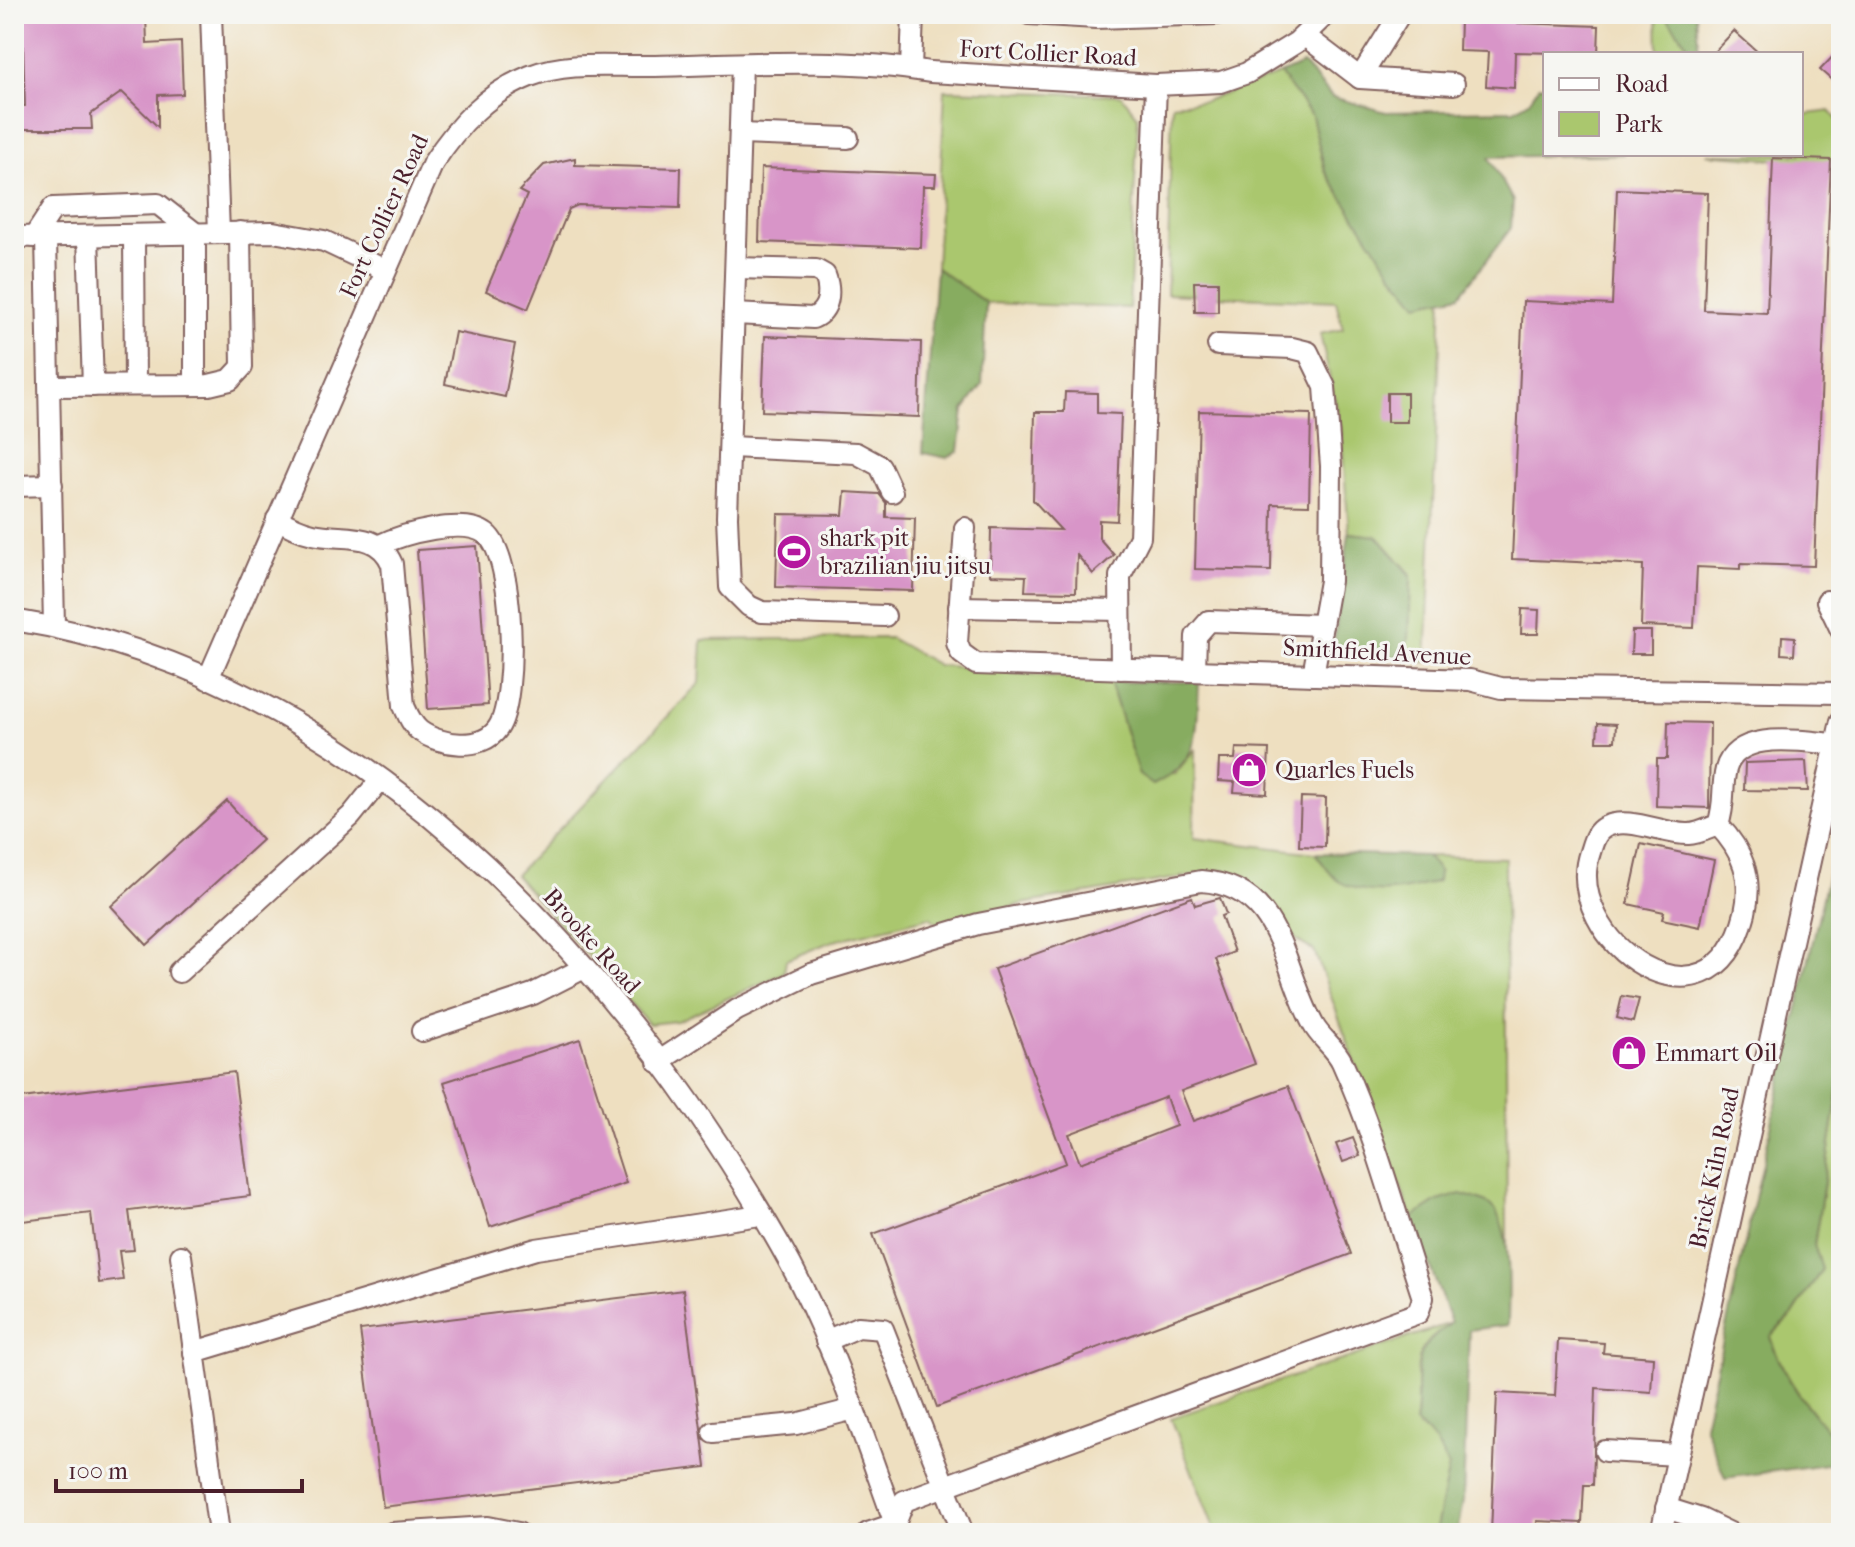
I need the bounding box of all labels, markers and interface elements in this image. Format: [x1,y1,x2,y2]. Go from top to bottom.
street label: Fort Collier Road [958,34,1138,72]
legend [1543,52,1803,156]
text: Road [1615,70,1669,98]
text: Park [1615,110,1663,138]
street label: Fort Collier Road [334,129,435,302]
place label: shark pit brazilian jiu jitsu [819,524,992,580]
sports icon: shark pit brazilian jiu jitsu [775,533,813,571]
street label: Smithfield Avenue [1282,633,1472,671]
shop icon: Quarles Fuels [1230,751,1268,789]
place label: Quarles Fuels [1275,756,1414,784]
street label: Brooke Road [537,882,647,1000]
shop icon: Emmart Oil [1610,1034,1648,1072]
place label: Emmart Oil [1655,1039,1778,1067]
street label: Brick Kiln Road [1683,1084,1745,1251]
scale bar [56,1443,302,1493]
text: 100 m [68,1457,128,1485]

